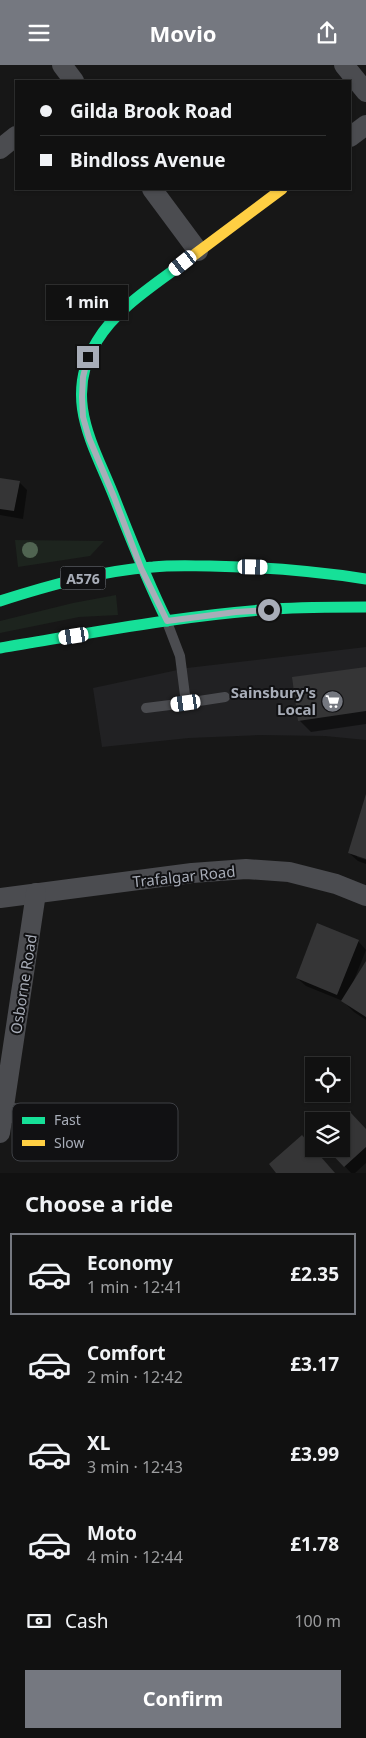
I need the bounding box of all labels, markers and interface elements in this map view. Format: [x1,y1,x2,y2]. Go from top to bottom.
text: Movio [150,18,216,48]
icon: menu [25,19,53,47]
icon: share [313,19,341,47]
text: Gilda Brook Road [70,98,232,124]
text: Bindloss Avenue [70,147,226,173]
car [166,248,199,278]
callout: 1 min [47,285,129,319]
text: 1 min [65,291,109,313]
route end [77,346,99,368]
car [237,559,268,575]
road number: A576 [61,567,106,589]
route start [258,599,280,621]
car [58,626,89,646]
place label: Sainsbury's Local [231,682,316,719]
supermarket icon: Sainsbury's Local [320,689,344,713]
car [170,693,201,713]
street label: Trafalgar Road [132,861,236,891]
street label: Osborne Road [5,933,41,1035]
map controls [305,1057,350,1157]
button: locate [305,1057,350,1102]
legend [12,1103,178,1161]
text: Fast [54,1110,81,1129]
button: layers [305,1112,350,1157]
text: Slow [54,1133,85,1152]
text: Choose a ride [25,1188,173,1218]
text: Economy [87,1250,173,1276]
icon: car [27,1252,72,1297]
text: £2.35 [290,1261,339,1287]
text: 1 min · 12:41 [87,1276,183,1298]
text: Comfort [87,1340,166,1366]
icon: car [27,1342,72,1387]
text: £3.17 [290,1351,339,1377]
text: 2 min · 12:42 [87,1366,183,1388]
text: XL [87,1430,110,1456]
icon: car [27,1432,72,1477]
text: £3.99 [290,1441,339,1467]
text: 3 min · 12:43 [87,1456,183,1478]
text: Moto [87,1520,137,1546]
icon: car [27,1522,72,1567]
text: £1.78 [290,1531,339,1557]
text: 4 min · 12:44 [87,1546,183,1568]
icon: cash [25,1607,53,1635]
text: Cash [65,1608,109,1634]
text: 100 m [294,1610,341,1632]
button: Confirm [25,1670,341,1728]

